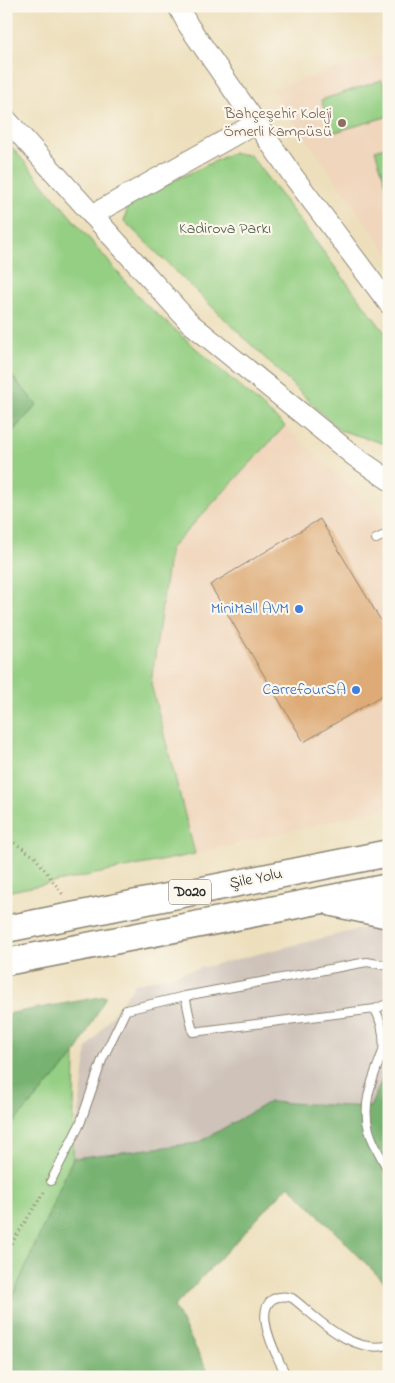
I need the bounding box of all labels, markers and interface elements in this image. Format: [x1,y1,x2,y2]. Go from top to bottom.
place label: Bahçeşehir Koleji Ömerli Kampüsü [223,102,332,144]
marker: Bahçeşehir Koleji Ömerli Kampüsü [336,117,348,129]
park label: Kadirova Parkı [179,217,271,241]
place label: MiniMall AVM [211,597,289,621]
marker: MiniMall AVM [293,603,305,615]
place label: CarrefourSA [263,678,346,702]
marker: CarrefourSA [350,684,362,696]
street label: Şile Yolu [227,862,285,896]
road number: D020 [169,880,211,904]

